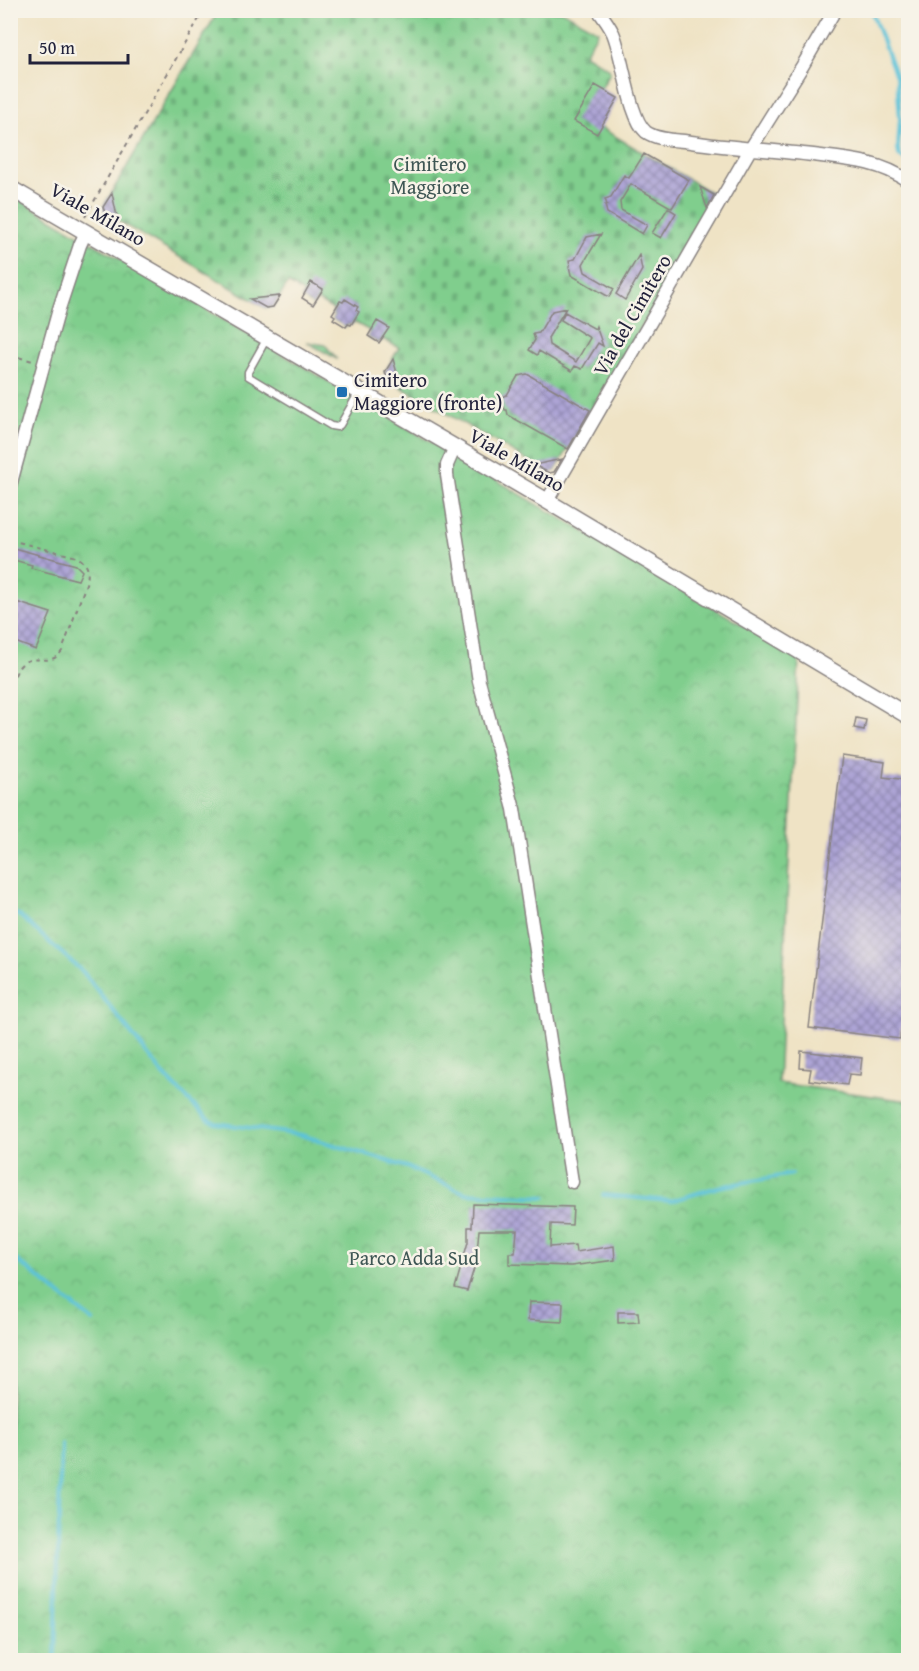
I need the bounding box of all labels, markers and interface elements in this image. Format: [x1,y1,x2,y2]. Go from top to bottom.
scale bar [30,27,128,65]
text: 50 m [39,34,75,61]
park label: Cimitero Maggiore [391,149,469,201]
street label: Viale Milano [45,174,151,253]
street label: Via del Cimitero [585,249,678,381]
place label: Cimitero Maggiore (fronte) [354,365,502,417]
marker: Cimitero Maggiore (fronte) [335,385,349,399]
street label: Viale Milano [464,420,570,499]
park label: Parco Adda Sud [349,1243,479,1272]

